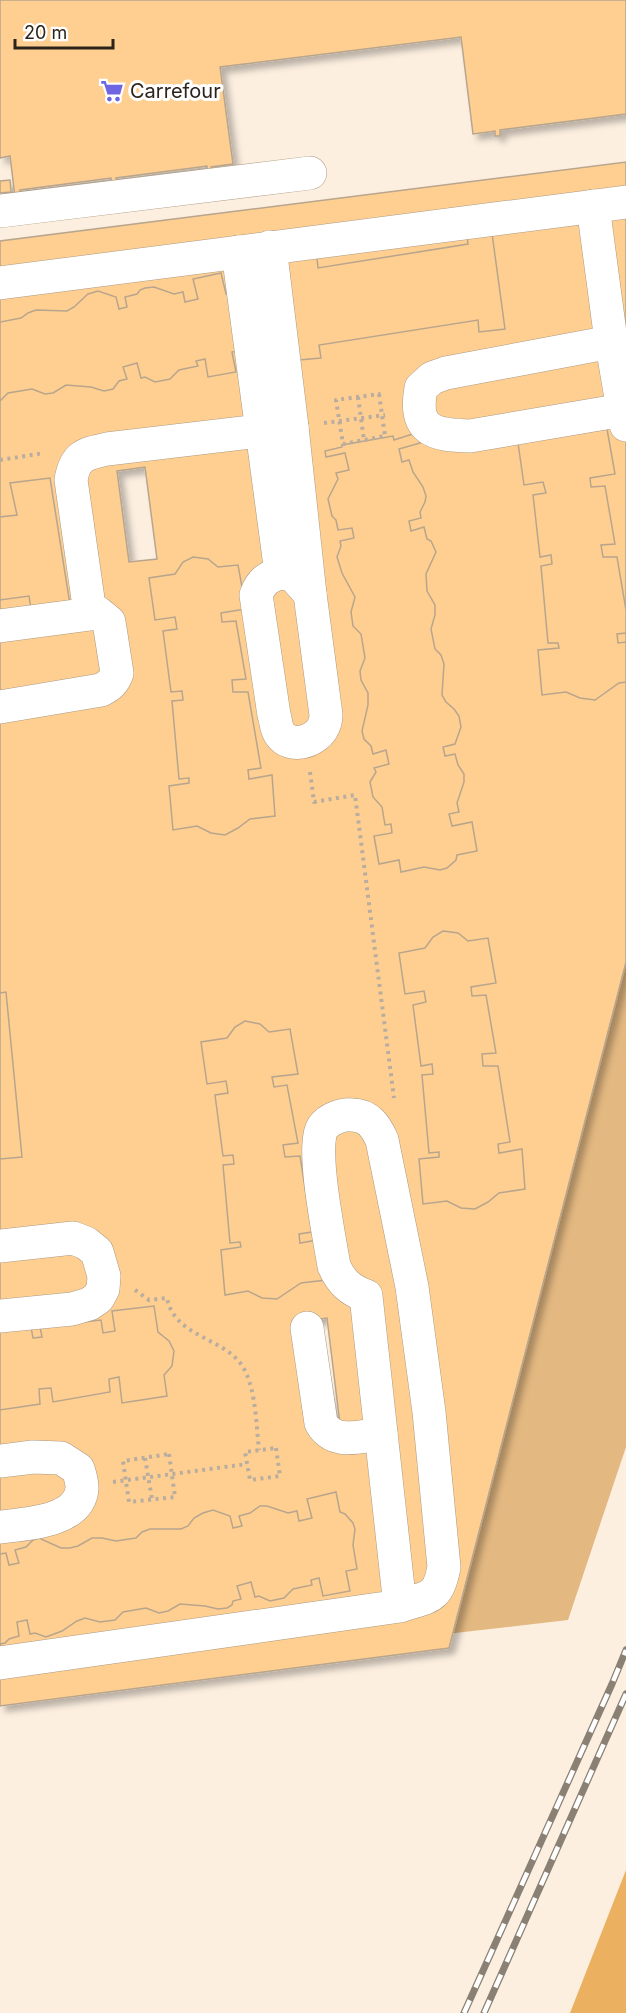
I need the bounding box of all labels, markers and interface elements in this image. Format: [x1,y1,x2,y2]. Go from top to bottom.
scale bar [15,12,112,50]
text: 20 m [24,22,67,43]
supermarket icon: Carrefour [99,78,125,104]
place label: Carrefour [130,79,221,103]

